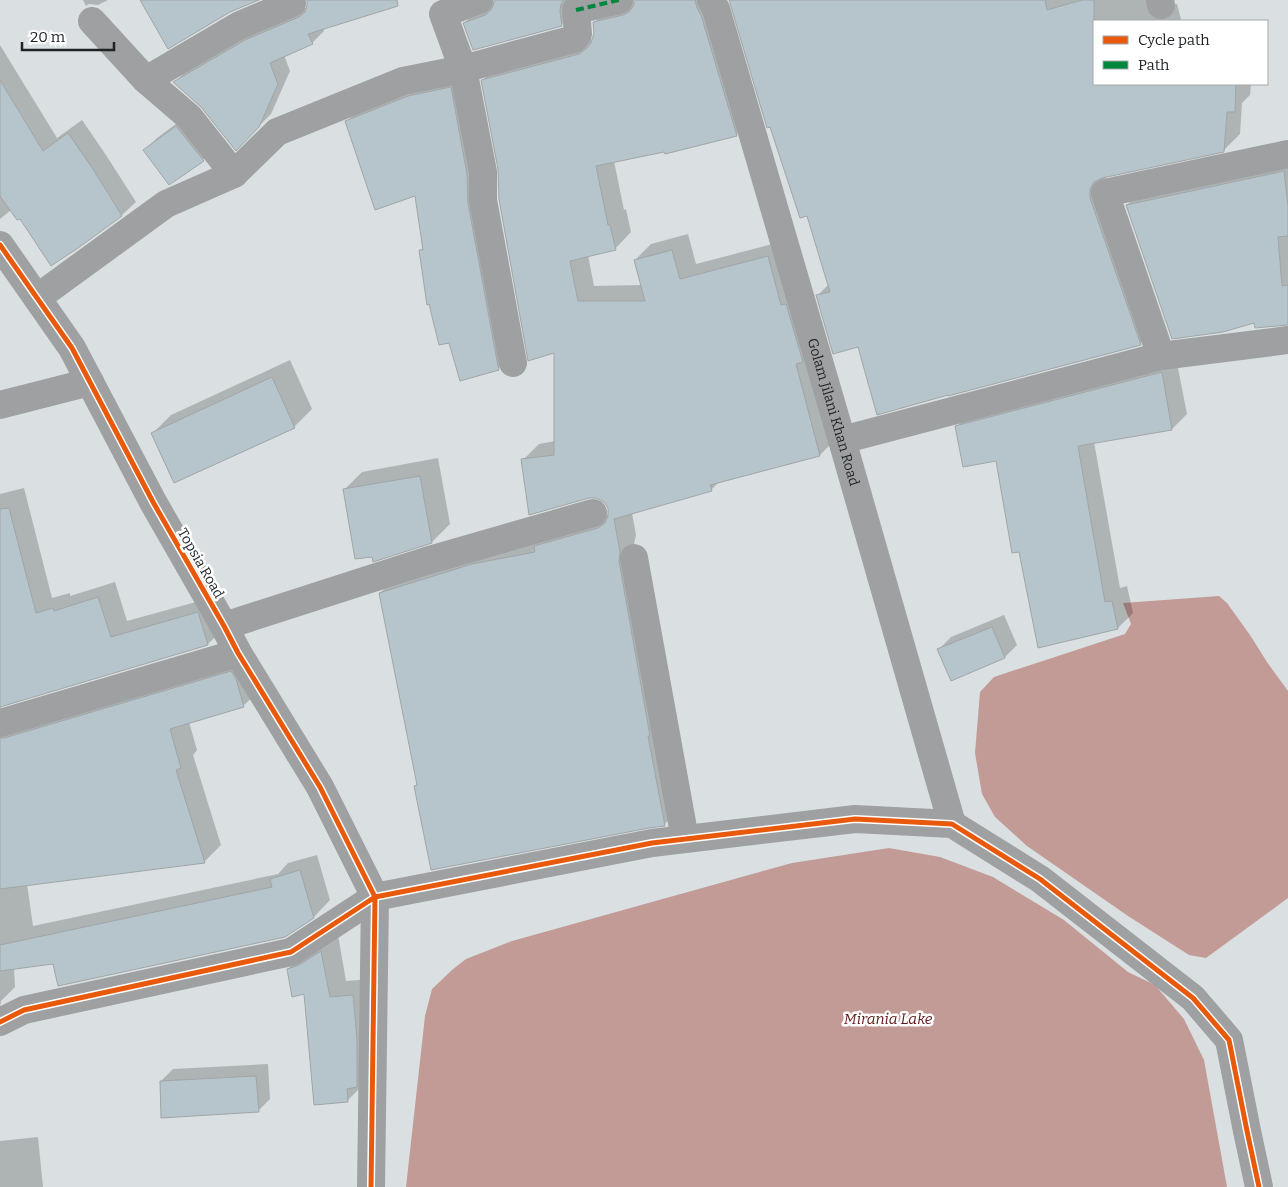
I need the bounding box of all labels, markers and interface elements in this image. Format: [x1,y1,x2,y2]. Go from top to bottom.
scale bar [22,20,115,52]
legend [1093,20,1268,85]
text: 20 m [30,28,66,46]
text: Cycle path [1138,31,1210,49]
text: Path [1138,56,1170,74]
street label: Golam Jilani Khan Road [804,336,863,488]
street label: Topsia Road [174,525,227,601]
water label: Mirania Lake [844,1010,933,1028]

